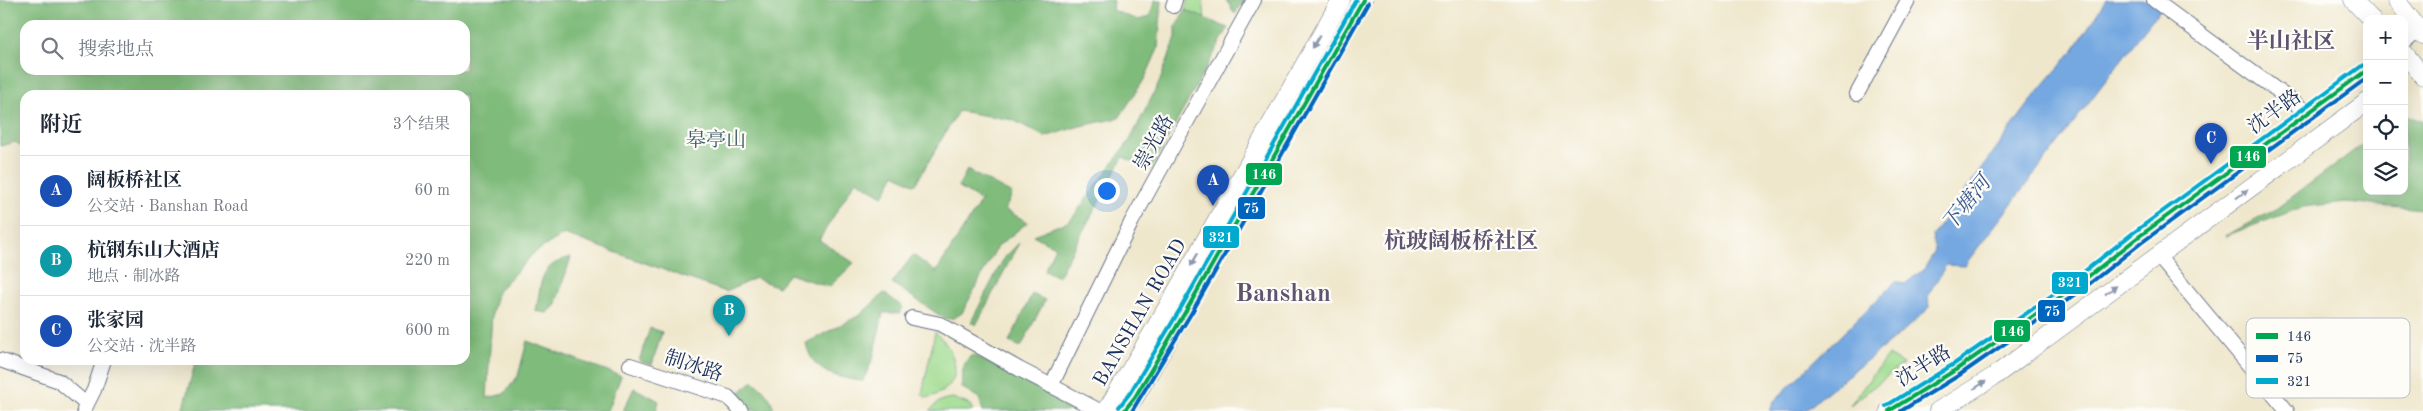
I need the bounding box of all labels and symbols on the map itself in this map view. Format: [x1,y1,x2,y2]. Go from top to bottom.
district label: 半山社区 [2247,29,2335,53]
one-way arrow [1312,36,1321,49]
street label: 沈半路 [2244,85,2305,138]
street label: 崇光路 [1130,111,1178,174]
pin: C [2195,123,2227,164]
park label: 皋亭山 [686,129,746,151]
line badge: 146 [2229,145,2267,169]
text: 146 [2236,150,2260,164]
line badge: 146 [1245,162,1283,186]
pin: A [1197,165,1229,206]
text: 146 [1252,168,1276,182]
water label: 下塘河 [1938,168,1998,235]
your location [1094,178,1120,204]
one-way arrow [2235,189,2249,199]
line badge: 75 [1237,196,1266,220]
text: 75 [1243,202,1259,216]
line badge: 321 [1202,225,1240,249]
district label: 杭玻阔板桥社区 [1384,228,1538,253]
text: 321 [1209,231,1233,245]
street label: BANSHAN ROAD [1091,236,1191,390]
one-way arrow [1190,253,1198,268]
line badge: 321 [2051,271,2089,295]
text: 321 [2058,276,2082,290]
district label: Banshan [1235,282,1331,307]
one-way arrow [2104,285,2118,295]
pin: B [713,295,745,336]
line badge: 75 [2037,299,2066,323]
text: 75 [2044,305,2060,319]
legend [2246,318,2410,398]
line badge: 146 [1993,319,2031,343]
text: 146 [2000,325,2024,339]
text: 146 [2287,330,2311,344]
street label: 沈半路 [1892,341,1955,391]
street label: 制冰路 [662,346,726,386]
text: 75 [2287,352,2303,366]
text: 321 [2287,375,2311,389]
one-way arrow [1973,381,1986,390]

